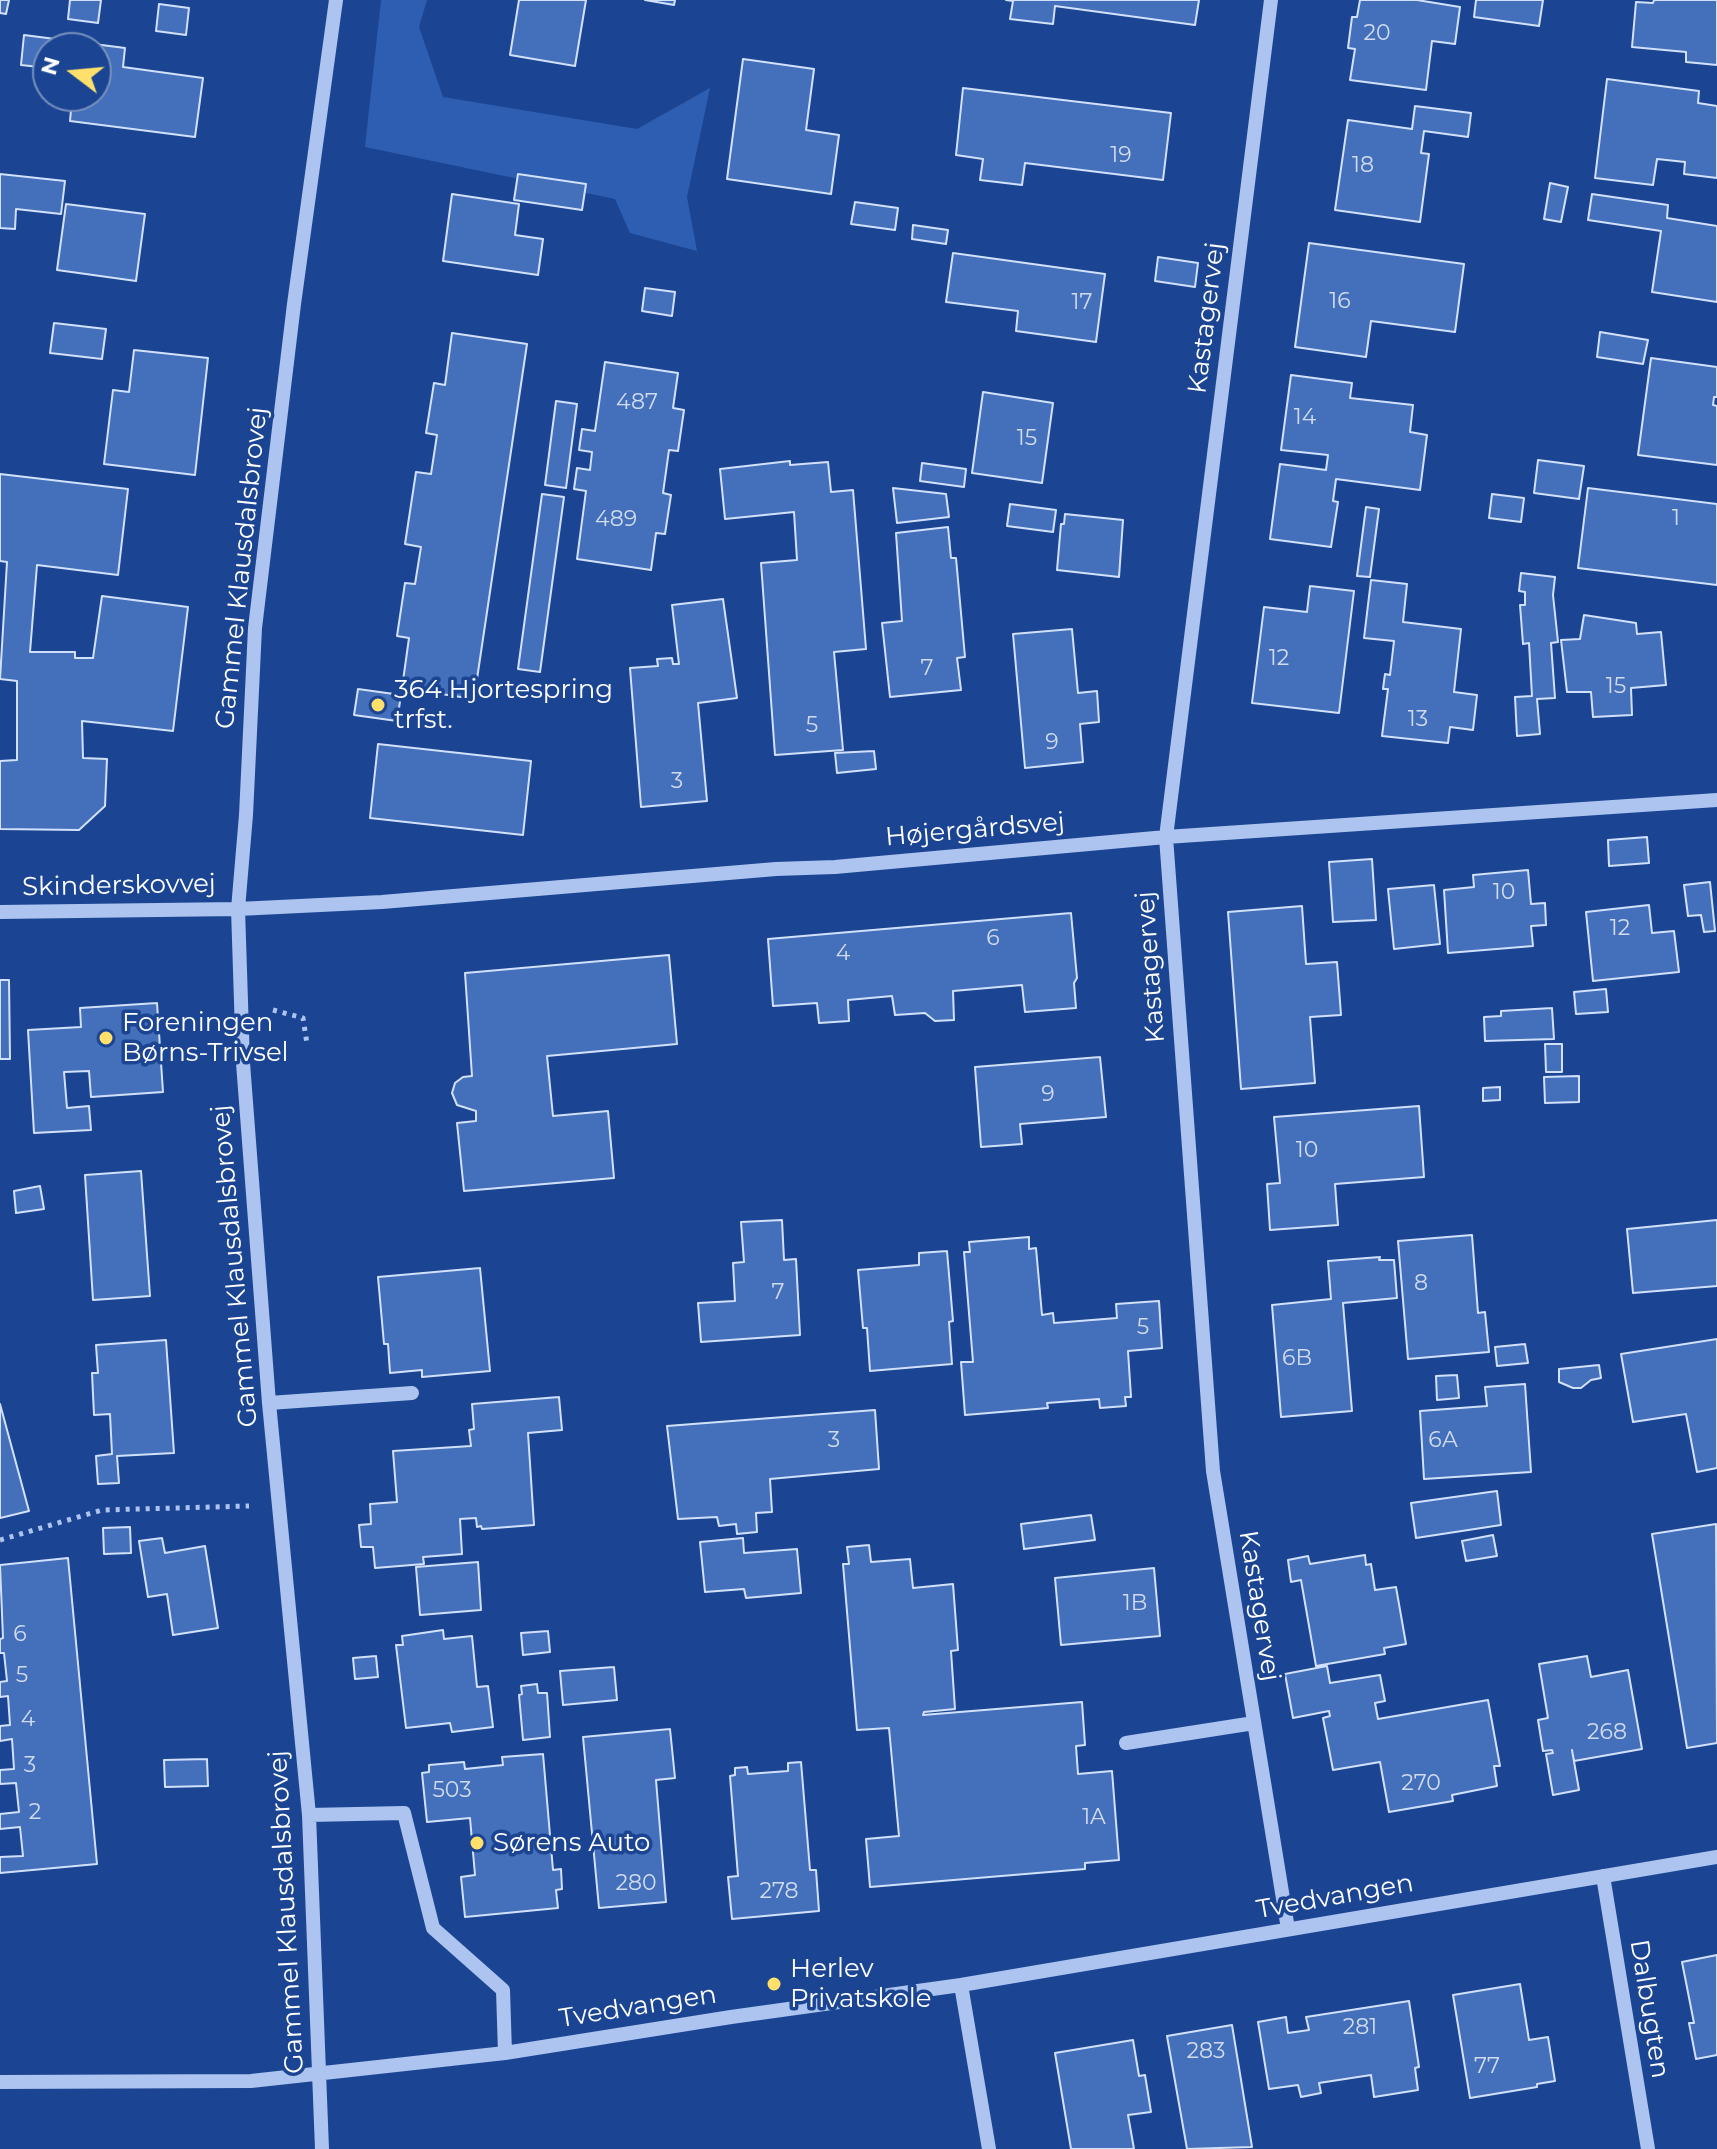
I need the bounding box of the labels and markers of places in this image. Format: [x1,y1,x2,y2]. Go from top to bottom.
place label: 364 Hjortespring trfst. [394,674,613,736]
marker: 364 Hjortespring trfst. [369,696,387,714]
place label: Foreningen Børns-Trivsel [122,1007,289,1068]
marker: Foreningen Børns-Trivsel [97,1029,115,1047]
place label: Sørens Auto [493,1827,650,1859]
marker: Sørens Auto [468,1834,486,1852]
place label: Herlev Privatskole [790,1953,931,2014]
marker: Herlev Privatskole [765,1975,783,1993]

